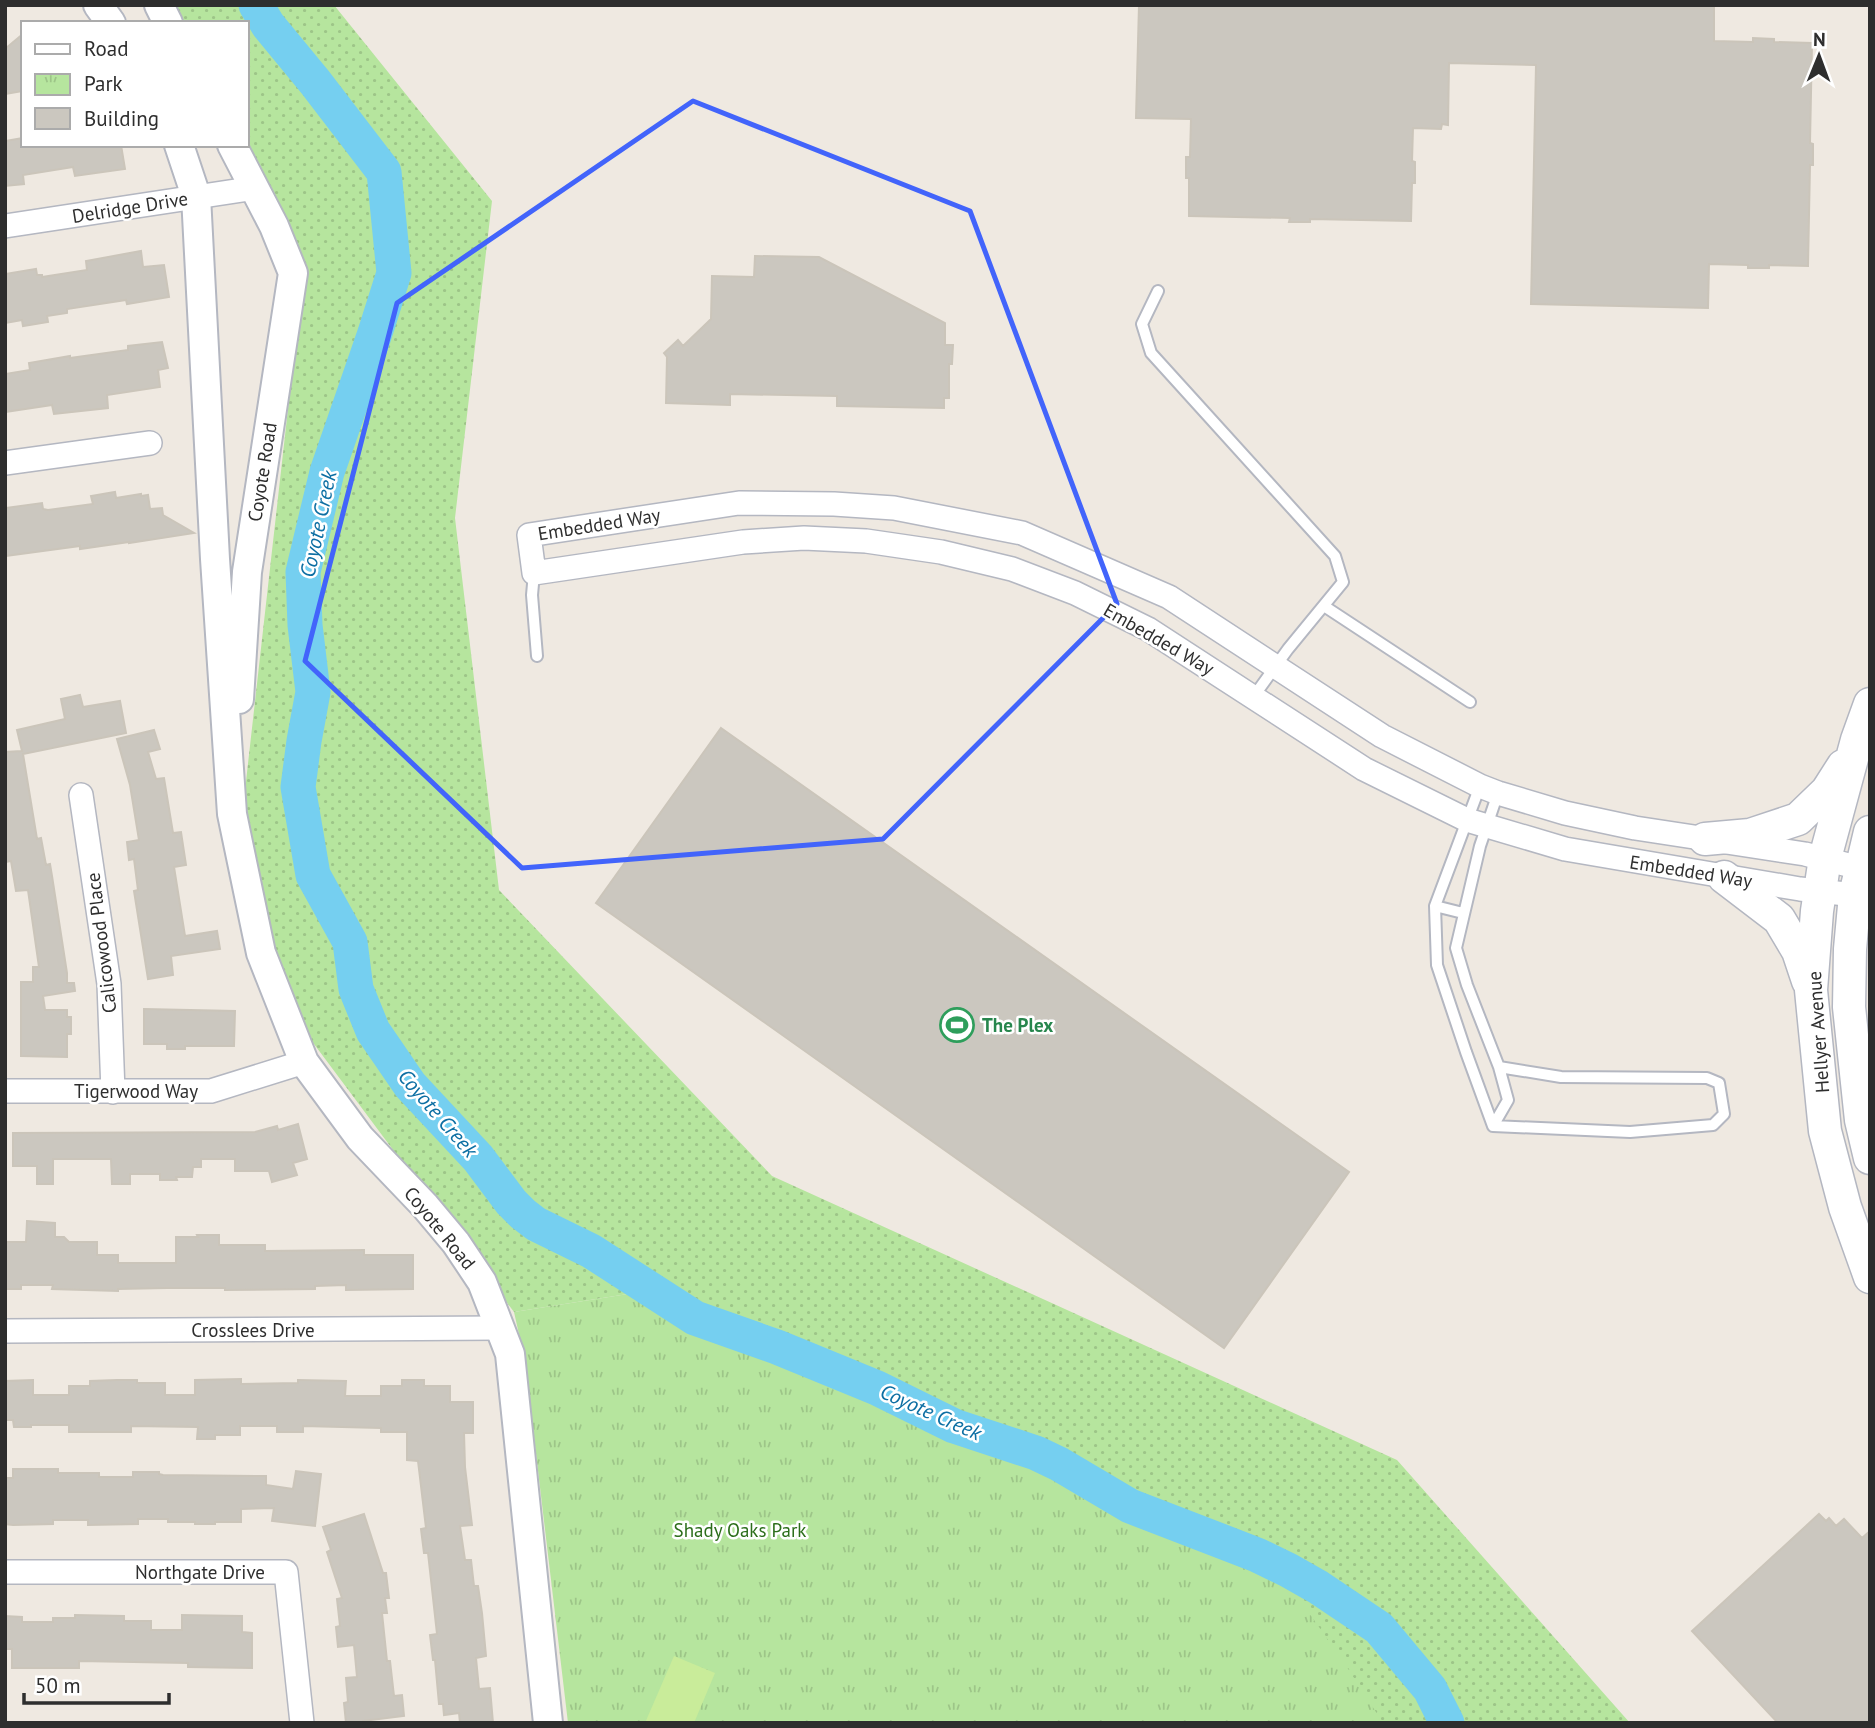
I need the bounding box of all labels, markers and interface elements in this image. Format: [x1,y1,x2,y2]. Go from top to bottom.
legend [21,21,248,147]
north arrow [1784,21,1854,91]
text: N [1813,27,1826,51]
text: Road [84,35,128,62]
text: Park [84,70,123,97]
text: Building [84,105,159,132]
street label: Delridge Drive [70,186,190,228]
street label: Coyote Road [242,421,282,523]
water label: Coyote Creek [294,467,343,580]
street label: Embedded Way [536,502,662,546]
street label: Embedded Way [1099,598,1219,680]
street label: Embedded Way [1628,849,1754,893]
street label: Calicowood Place [80,871,122,1015]
street label: Hellyer Avenue [1802,970,1834,1094]
sports icon: The Plex [938,1006,976,1044]
place label: The Plex [982,1013,1053,1037]
water label: Coyote Creek [392,1063,485,1164]
street label: Tigerwood Way [74,1079,198,1103]
street label: Coyote Road [399,1182,481,1274]
street label: Crosslees Drive [191,1318,315,1342]
water label: Coyote Creek [876,1378,987,1447]
park label: Shady Oaks Park [674,1518,806,1542]
street label: Northgate Drive [135,1560,265,1584]
scale bar [24,1662,170,1706]
text: 50 m [35,1672,81,1699]

